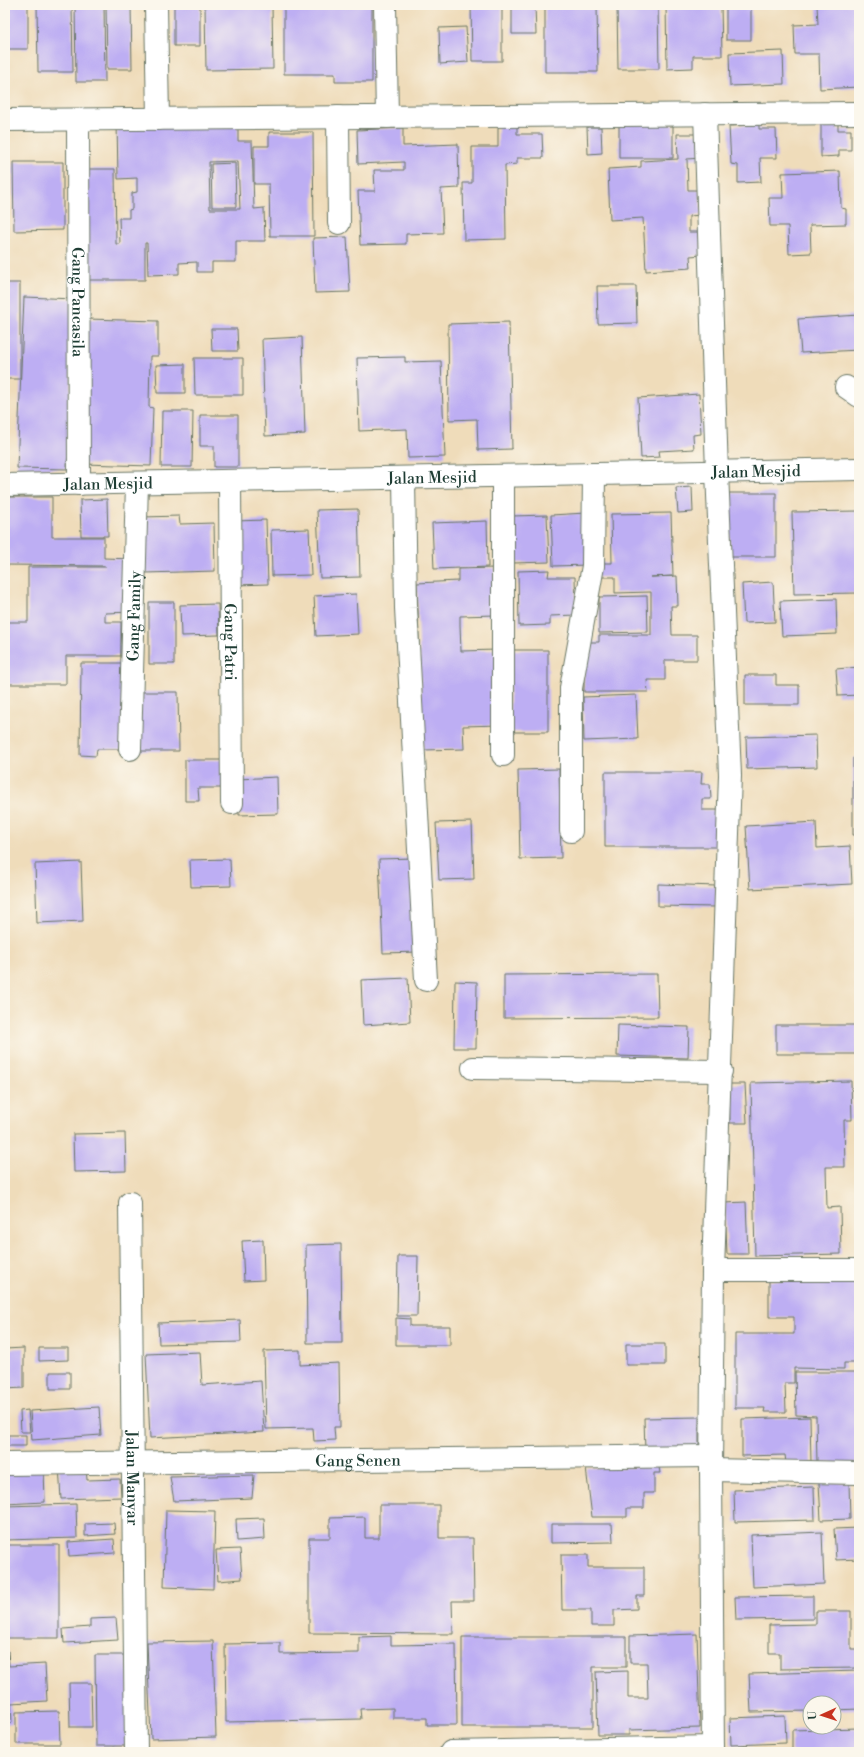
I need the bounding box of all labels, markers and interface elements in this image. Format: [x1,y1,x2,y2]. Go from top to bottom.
street label: Gang Pancasila [67,247,88,358]
street label: Jalan Mesjid [710,461,801,483]
street label: Jalan Mesjid [386,467,477,489]
street label: Jalan Mesjid [62,473,153,495]
street label: Gang Family [123,570,146,662]
street label: Gang Patri [220,603,240,681]
street label: Jalan Manyar [121,1429,143,1526]
street label: Gang Senen [315,1451,401,1471]
north arrow [802,1695,842,1735]
text: U [806,1710,820,1720]

